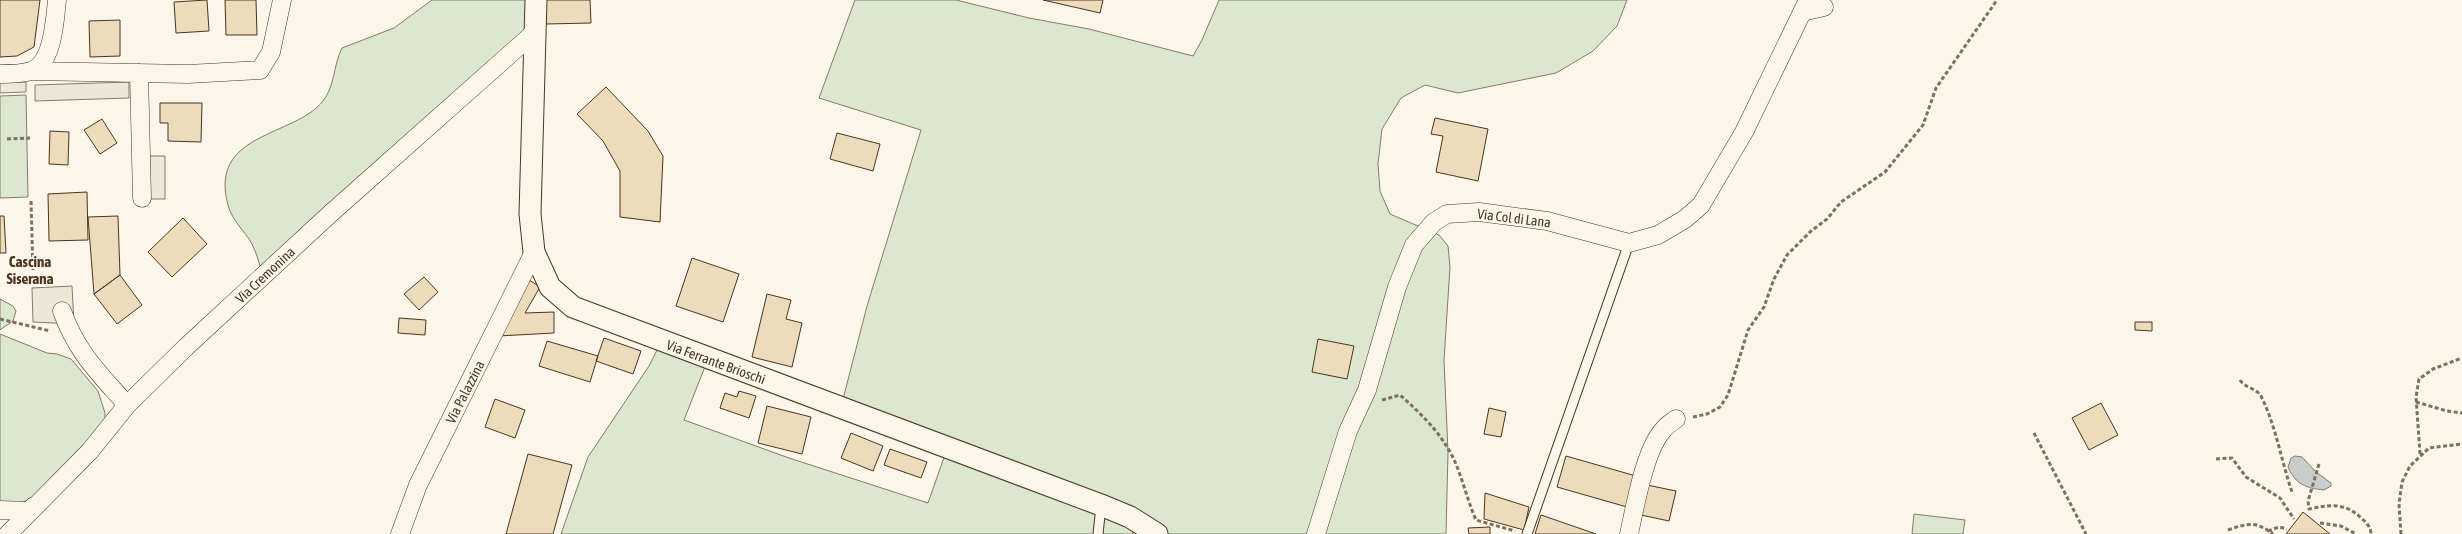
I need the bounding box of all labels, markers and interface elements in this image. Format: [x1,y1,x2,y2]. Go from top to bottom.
street label: Via Col di Lana [1476,206,1552,230]
street label: Via Cremonina [232,243,298,307]
district label: Cascina Siserana [6,253,54,287]
street label: Via Ferrante Brioschi [664,337,768,387]
street label: Via Palazzina [442,358,488,426]

